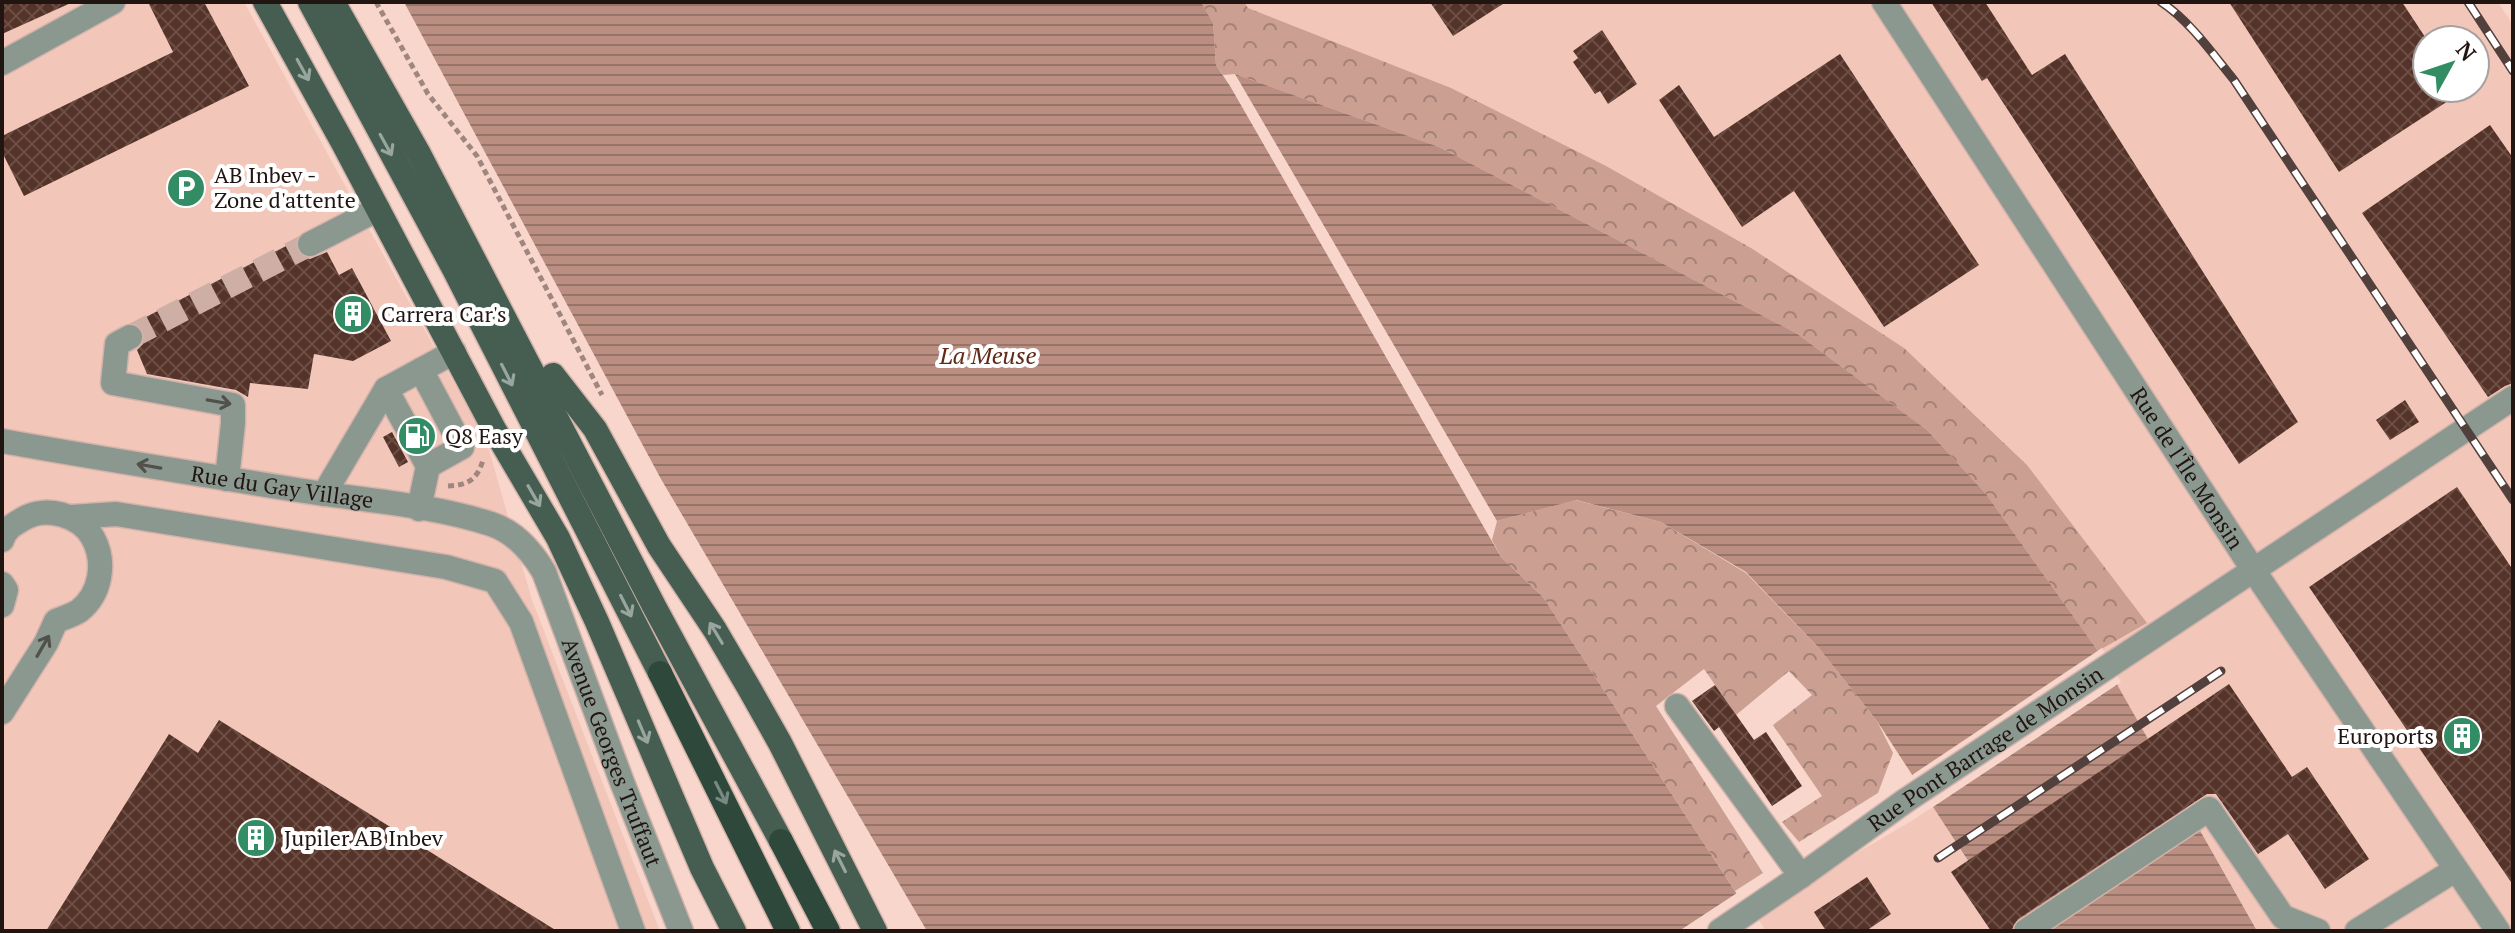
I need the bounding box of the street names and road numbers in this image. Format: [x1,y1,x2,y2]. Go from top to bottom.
street label: Rue de l'Île Monsin [2124,381,2251,554]
street label: Rue du Gay Village [189,458,375,514]
street label: Avenue Georges Truffaut [556,634,669,871]
street label: Rue Pont Barrage de Monsin [1862,659,2108,837]

